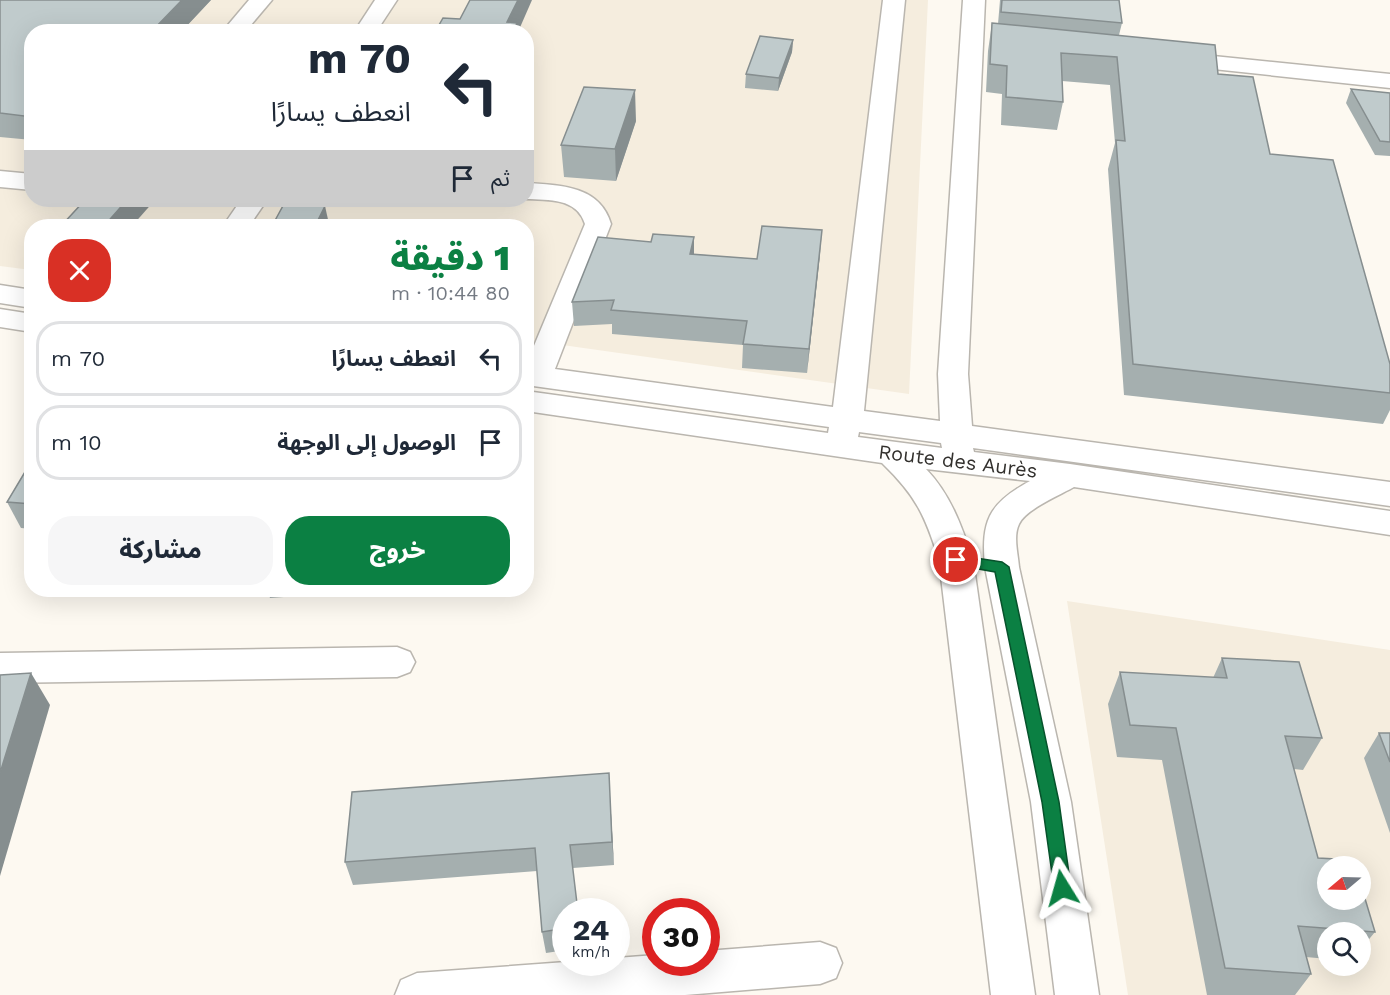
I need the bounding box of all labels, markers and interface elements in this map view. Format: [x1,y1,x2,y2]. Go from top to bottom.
text: 70 m [308,34,411,83]
icon: left [432,48,510,126]
text: انعطف يسارًا [271,96,411,128]
icon: arrive [446,162,479,195]
text: ثم [491,166,510,191]
text: 1 دقيقة [390,237,510,279]
button: close [48,239,111,302]
text: 80 m · 10:44 [391,281,510,305]
icon: left [474,342,507,375]
text: 70 m [51,346,105,371]
text: انعطف يسارًا [332,346,456,371]
icon: arrive [474,426,507,459]
text: 10 m [51,430,102,455]
text: الوصول إلى الوجهة [277,430,456,455]
street label: Route des Aurès [877,439,1039,483]
button: مشاركة [48,516,273,585]
button: خروج [285,516,510,585]
pin [930,534,981,585]
icon: arrive [939,543,972,576]
position arrow [1030,856,1094,920]
north arrow [1317,856,1371,910]
map controls [1317,856,1371,976]
speed limit sign: 30 [642,898,720,976]
text: 24 [573,912,609,947]
button: search [1317,922,1371,976]
text: km/h [572,943,610,961]

